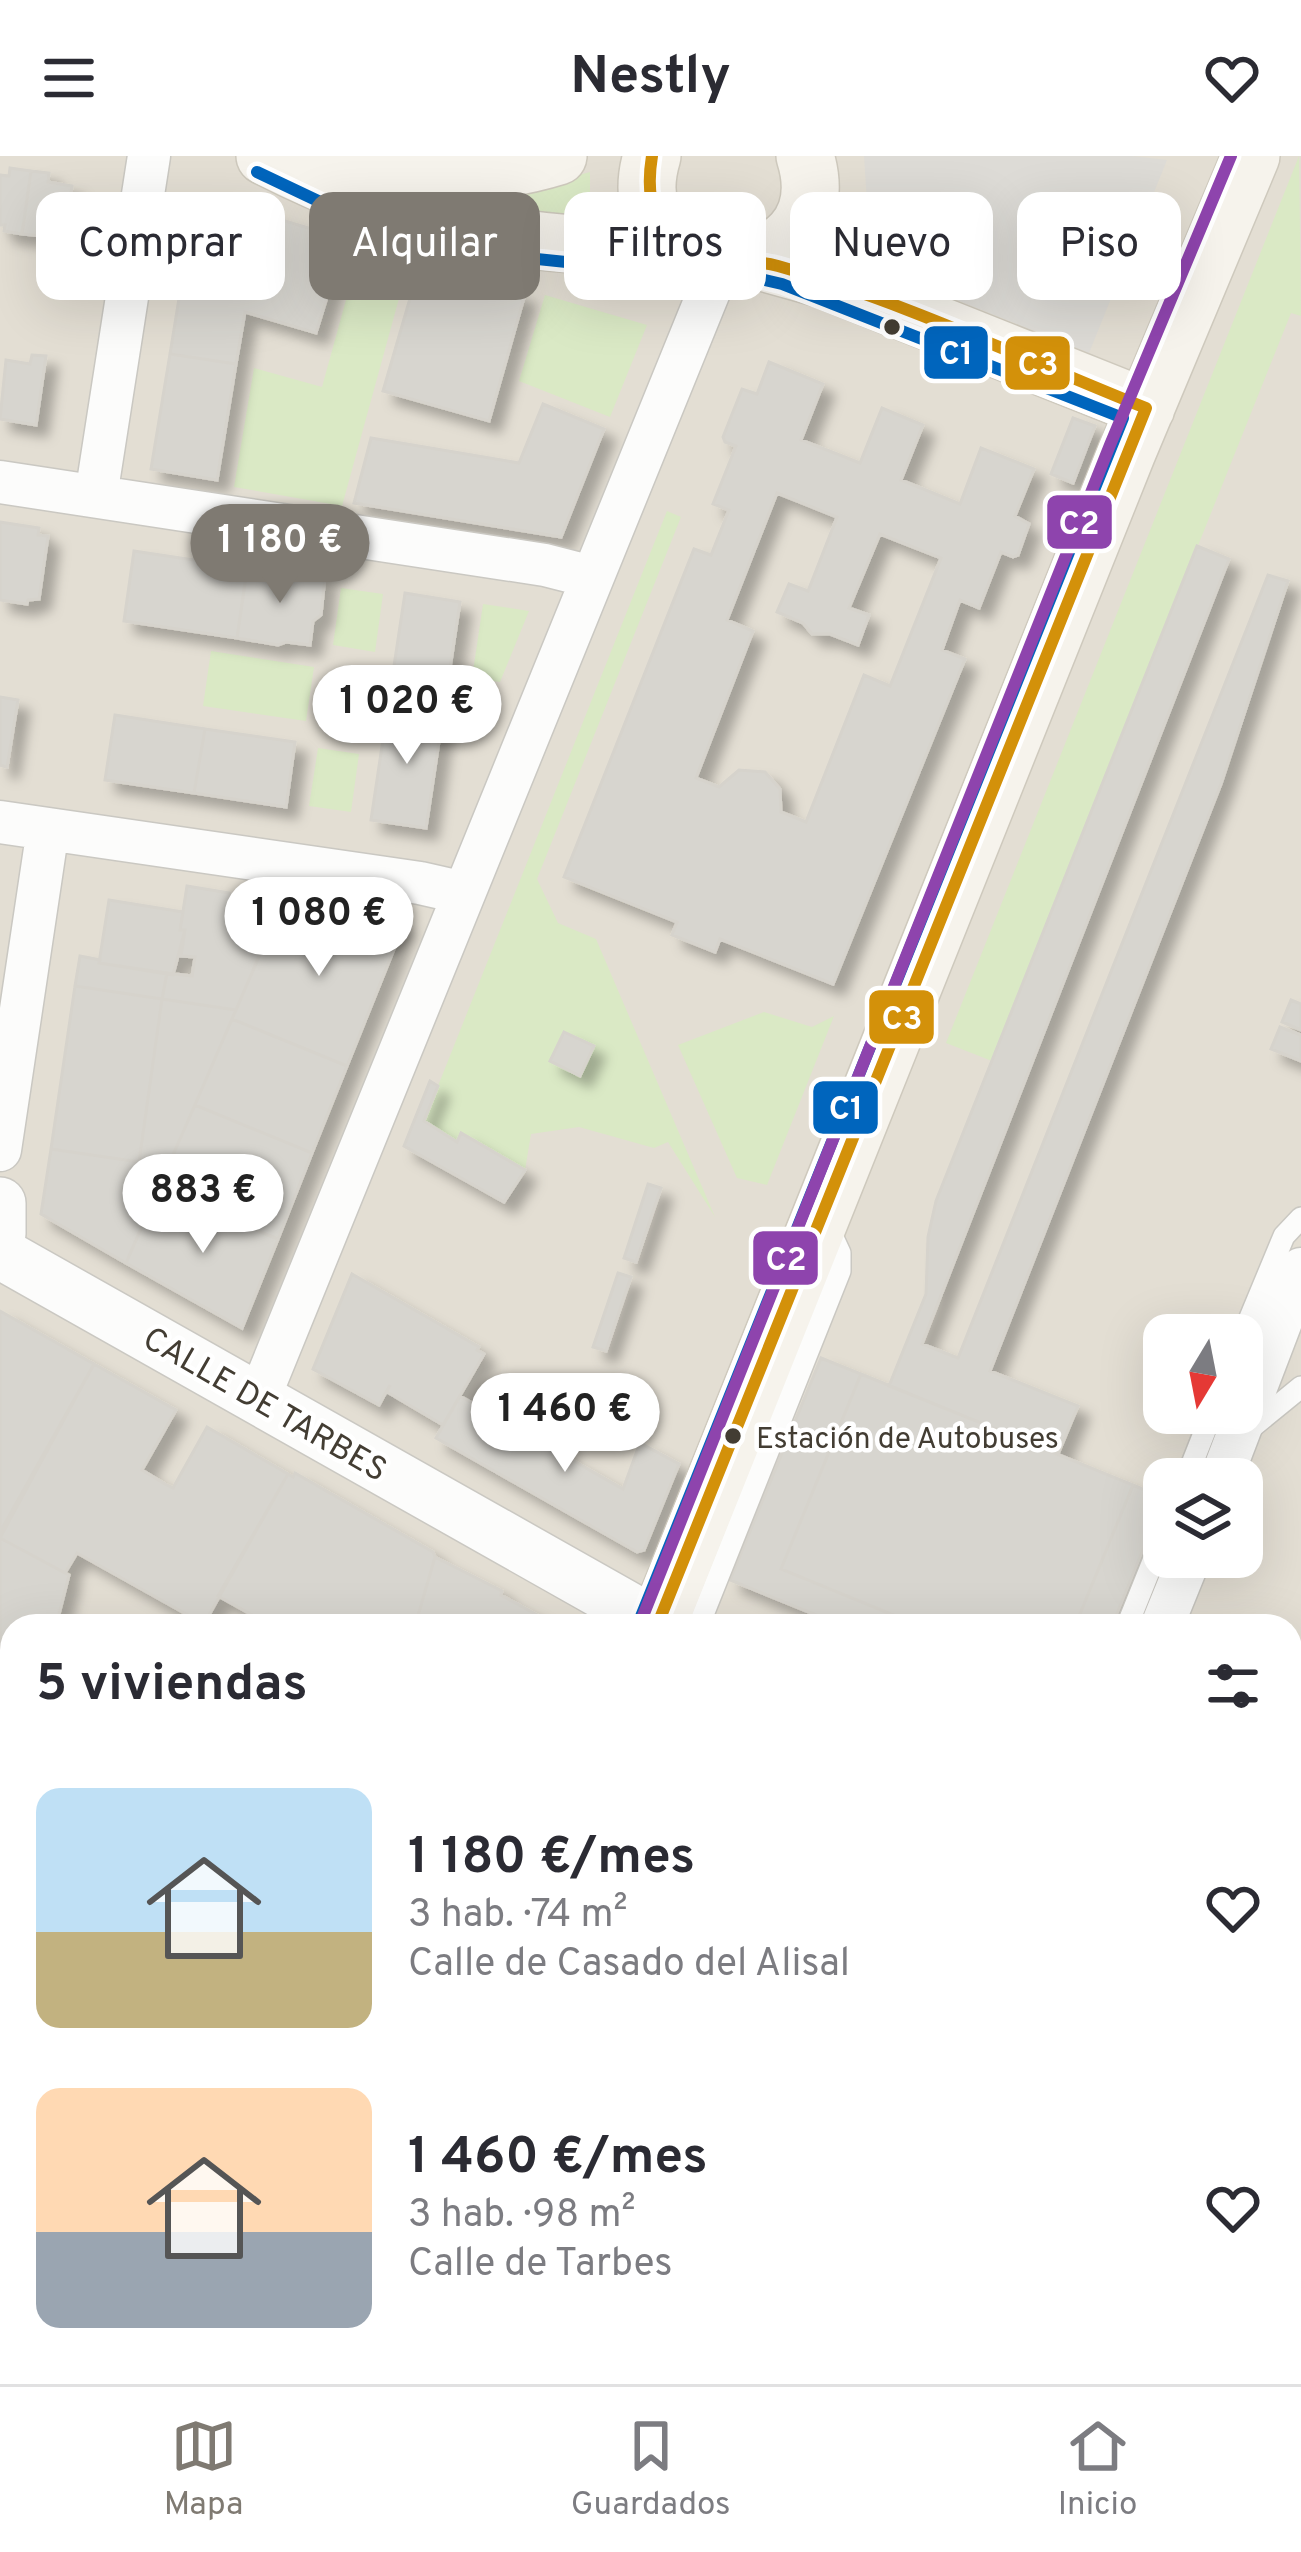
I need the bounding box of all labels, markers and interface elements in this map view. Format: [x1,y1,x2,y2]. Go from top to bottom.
text: Nestly [570,44,731,113]
icon: menu [36,45,102,111]
icon: heart [1199,45,1265,111]
chip: Comprar [36,192,285,300]
chip: Alquilar [309,192,540,300]
chip: Filtros [564,192,766,300]
chip: Nuevo [790,192,993,300]
chip: Piso [1017,192,1181,300]
unlabelled marker [881,316,903,338]
line badge: C1 [922,324,990,381]
line badge: C3 [1003,334,1072,392]
text: C1 [939,335,973,377]
text: C3 [1018,346,1058,388]
line badge: C2 [1045,493,1114,551]
pin: 1 180 € [169,504,391,606]
text: C2 [1058,505,1100,547]
text: 1 180 € [217,518,343,567]
pin: 1 020 € [296,665,518,767]
text: 1 020 € [340,679,475,728]
pin: 1 080 € [208,877,430,979]
text: 1 080 € [251,891,387,940]
line badge: C3 [867,988,936,1046]
text: C3 [882,1000,922,1042]
line badge: C1 [811,1079,880,1136]
text: C1 [829,1090,863,1132]
pin: 883 € [119,1154,287,1256]
text: 883 € [150,1168,256,1217]
line badge: C2 [751,1229,820,1287]
text: C2 [765,1241,807,1283]
north arrow [1143,1314,1263,1434]
map controls [1143,1314,1263,1578]
street label: CALLE DE TARBES [134,1319,394,1493]
pin: 1 460 € [454,1373,676,1475]
text: 1 460 € [498,1387,632,1436]
place label: Estación de Autobuses [756,1422,1059,1459]
marker: Estación de Autobuses [722,1425,744,1447]
button: layers [1143,1458,1263,1578]
icon: filters [1200,1653,1266,1719]
text: 5 viviendas [36,1654,308,1719]
text: 1 180 €/mes [408,1827,695,1892]
icon: home [132,1836,276,1980]
icon: heart [1200,1875,1266,1941]
text: 3 hab. · 74 m² [408,1892,628,1941]
text: Calle de Casado del Alisal [408,1941,850,1990]
text: 1 460 €/mes [408,2127,708,2192]
icon: home [132,2136,276,2280]
icon: heart [1200,2175,1266,2241]
text: 3 hab. · 98 m² [408,2192,636,2241]
text: Calle de Tarbes [408,2241,672,2290]
tab: Mapa [164,2413,243,2527]
tab: Guardados [571,2413,731,2527]
tab: Inicio [1058,2413,1137,2527]

